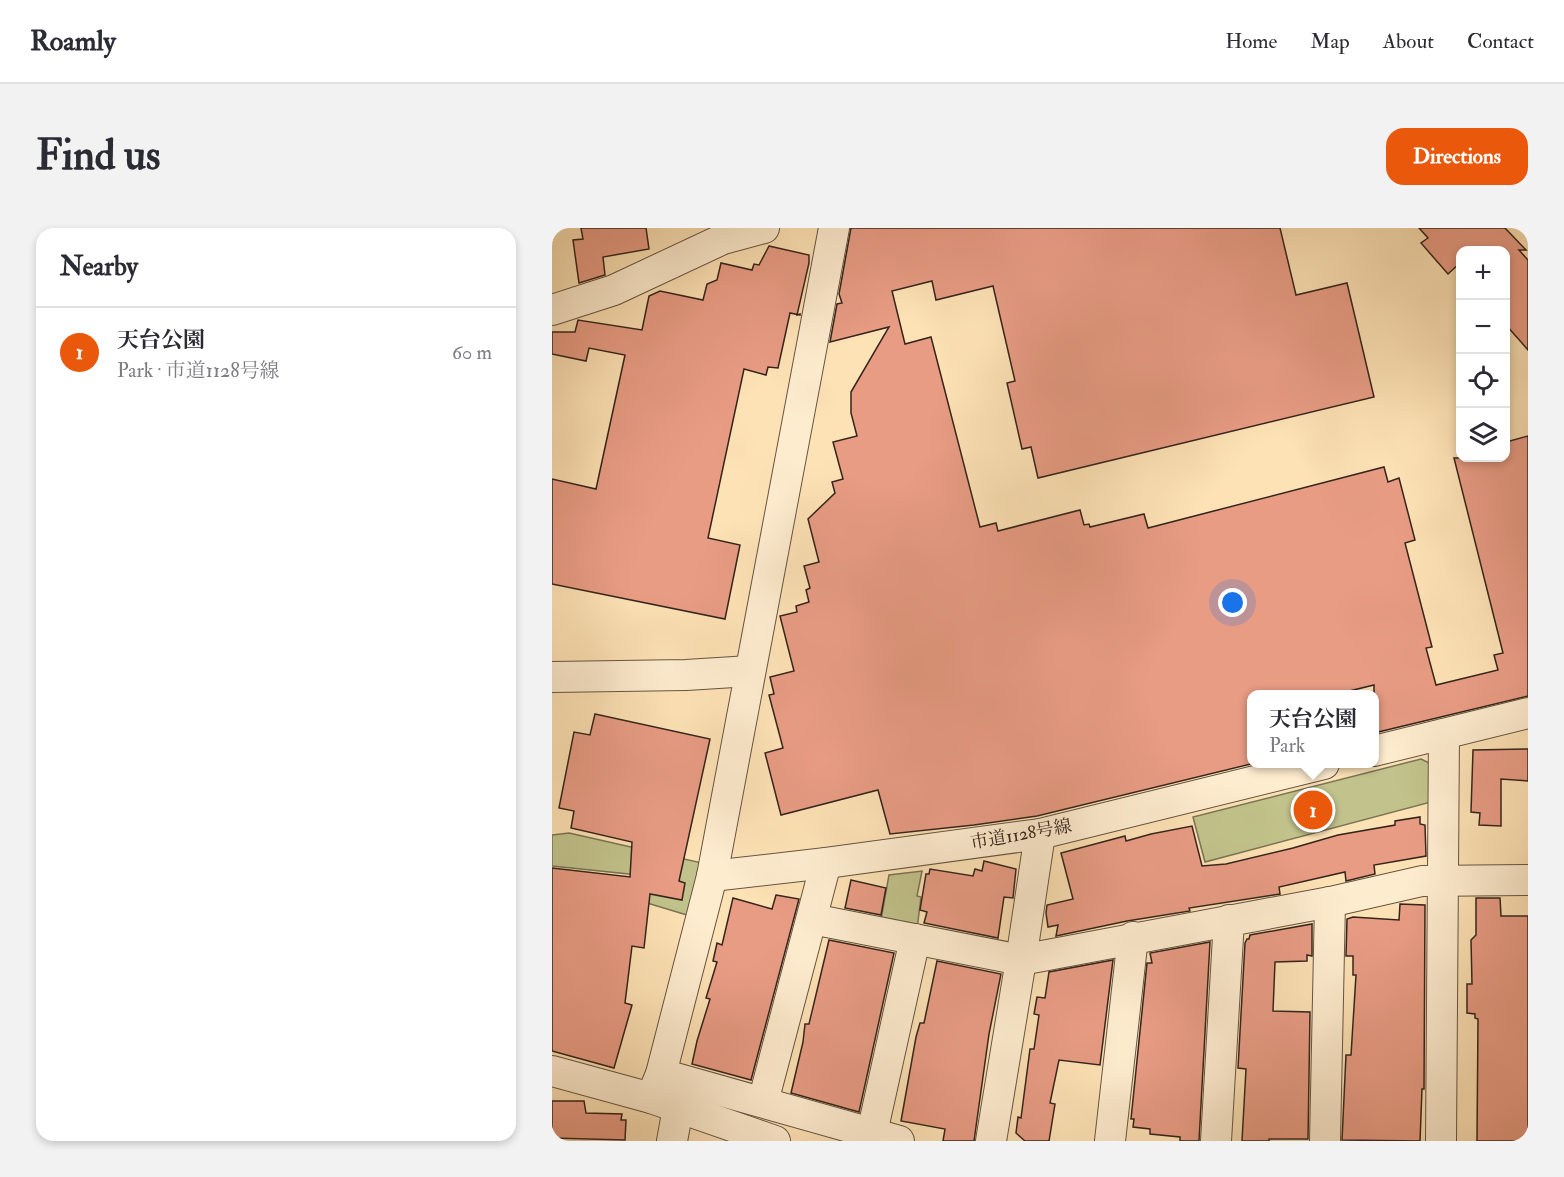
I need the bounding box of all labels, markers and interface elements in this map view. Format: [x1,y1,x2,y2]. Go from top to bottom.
text: Roamly [30,24,116,59]
text: Home [1225,28,1277,55]
text: Map [1310,28,1350,55]
text: About [1383,28,1434,55]
text: Contact [1467,28,1534,55]
button: Directions [1386,128,1528,185]
text: Find us [36,130,160,182]
map controls [1456,246,1510,462]
button: + [1456,246,1510,300]
text: Nearby [60,251,138,283]
button: − [1456,300,1510,354]
text: 天台公園 [117,326,205,354]
text: 1 [76,340,83,365]
text: 60 m [452,340,492,365]
button: locate [1456,354,1510,408]
text: Park · 市道1128号線 [117,358,280,383]
button: layers [1456,408,1510,462]
your location [1218,588,1247,617]
popup [1247,690,1379,768]
text: 天台公園 [1269,705,1357,733]
text: Park [1269,733,1305,758]
pin: 1 [1294,788,1332,832]
street label: 市道1128号線 [969,814,1074,855]

